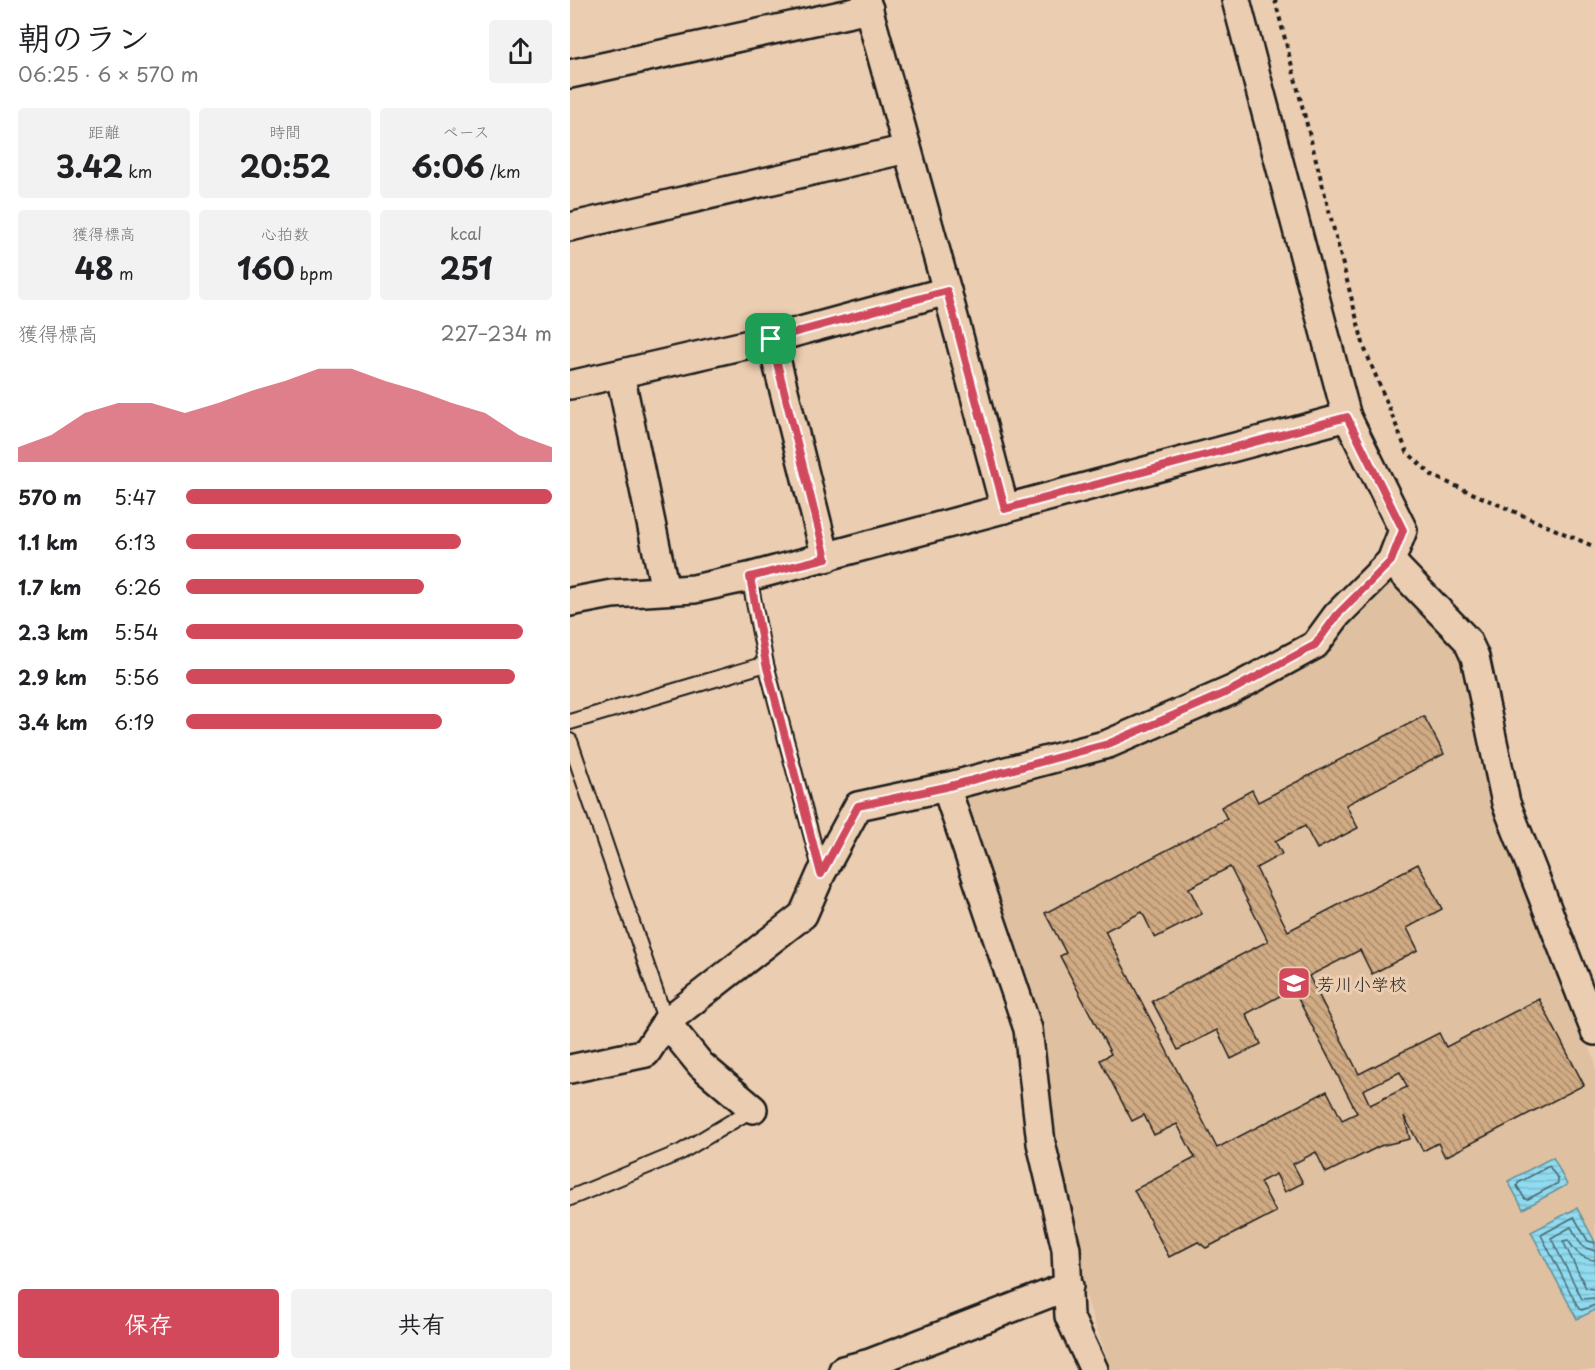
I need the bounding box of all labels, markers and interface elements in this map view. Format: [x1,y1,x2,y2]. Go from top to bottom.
text: 朝のラン [18,11,150,61]
button: share [489,20,552,83]
text: 06:25 · 6 × 570 m [18,59,199,89]
text: 距離 [88,119,120,143]
text: 時間 [269,119,301,143]
text: ペース [442,119,490,143]
text: 3.42 [56,143,123,188]
text: 20:52 [240,143,330,188]
text: 6:06 [411,143,485,188]
text: km [123,159,152,183]
text: /km [485,159,521,183]
text: 獲得標高 [72,221,136,245]
text: 心拍数 [261,221,309,245]
text: kcal [450,221,482,245]
text: 48 [74,245,114,290]
text: 160 [237,245,295,290]
text: 251 [440,245,492,290]
text: m [114,261,134,285]
text: bpm [295,261,333,285]
pin [745,313,796,364]
text: 獲得標高 [18,318,98,348]
text: 227–234 m [440,318,552,348]
icon: arrive [754,322,787,355]
text: 570 m [18,482,82,512]
text: 5:47 [114,482,156,512]
text: 1.1 km [18,527,78,557]
text: 6:13 [114,527,156,557]
text: 1.7 km [18,572,81,602]
text: 6:26 [114,572,161,602]
text: 2.3 km [18,617,88,647]
text: 5:54 [114,617,159,647]
text: 2.9 km [18,662,87,692]
text: 5:56 [114,662,159,692]
text: 3.4 km [18,707,88,737]
text: 6:19 [114,707,154,737]
school or university icon: 芳川小学校 [1276,965,1312,1001]
place label: 芳川小学校 [1317,970,1407,997]
button: 保存 [18,1289,279,1358]
button: 共有 [291,1289,552,1358]

